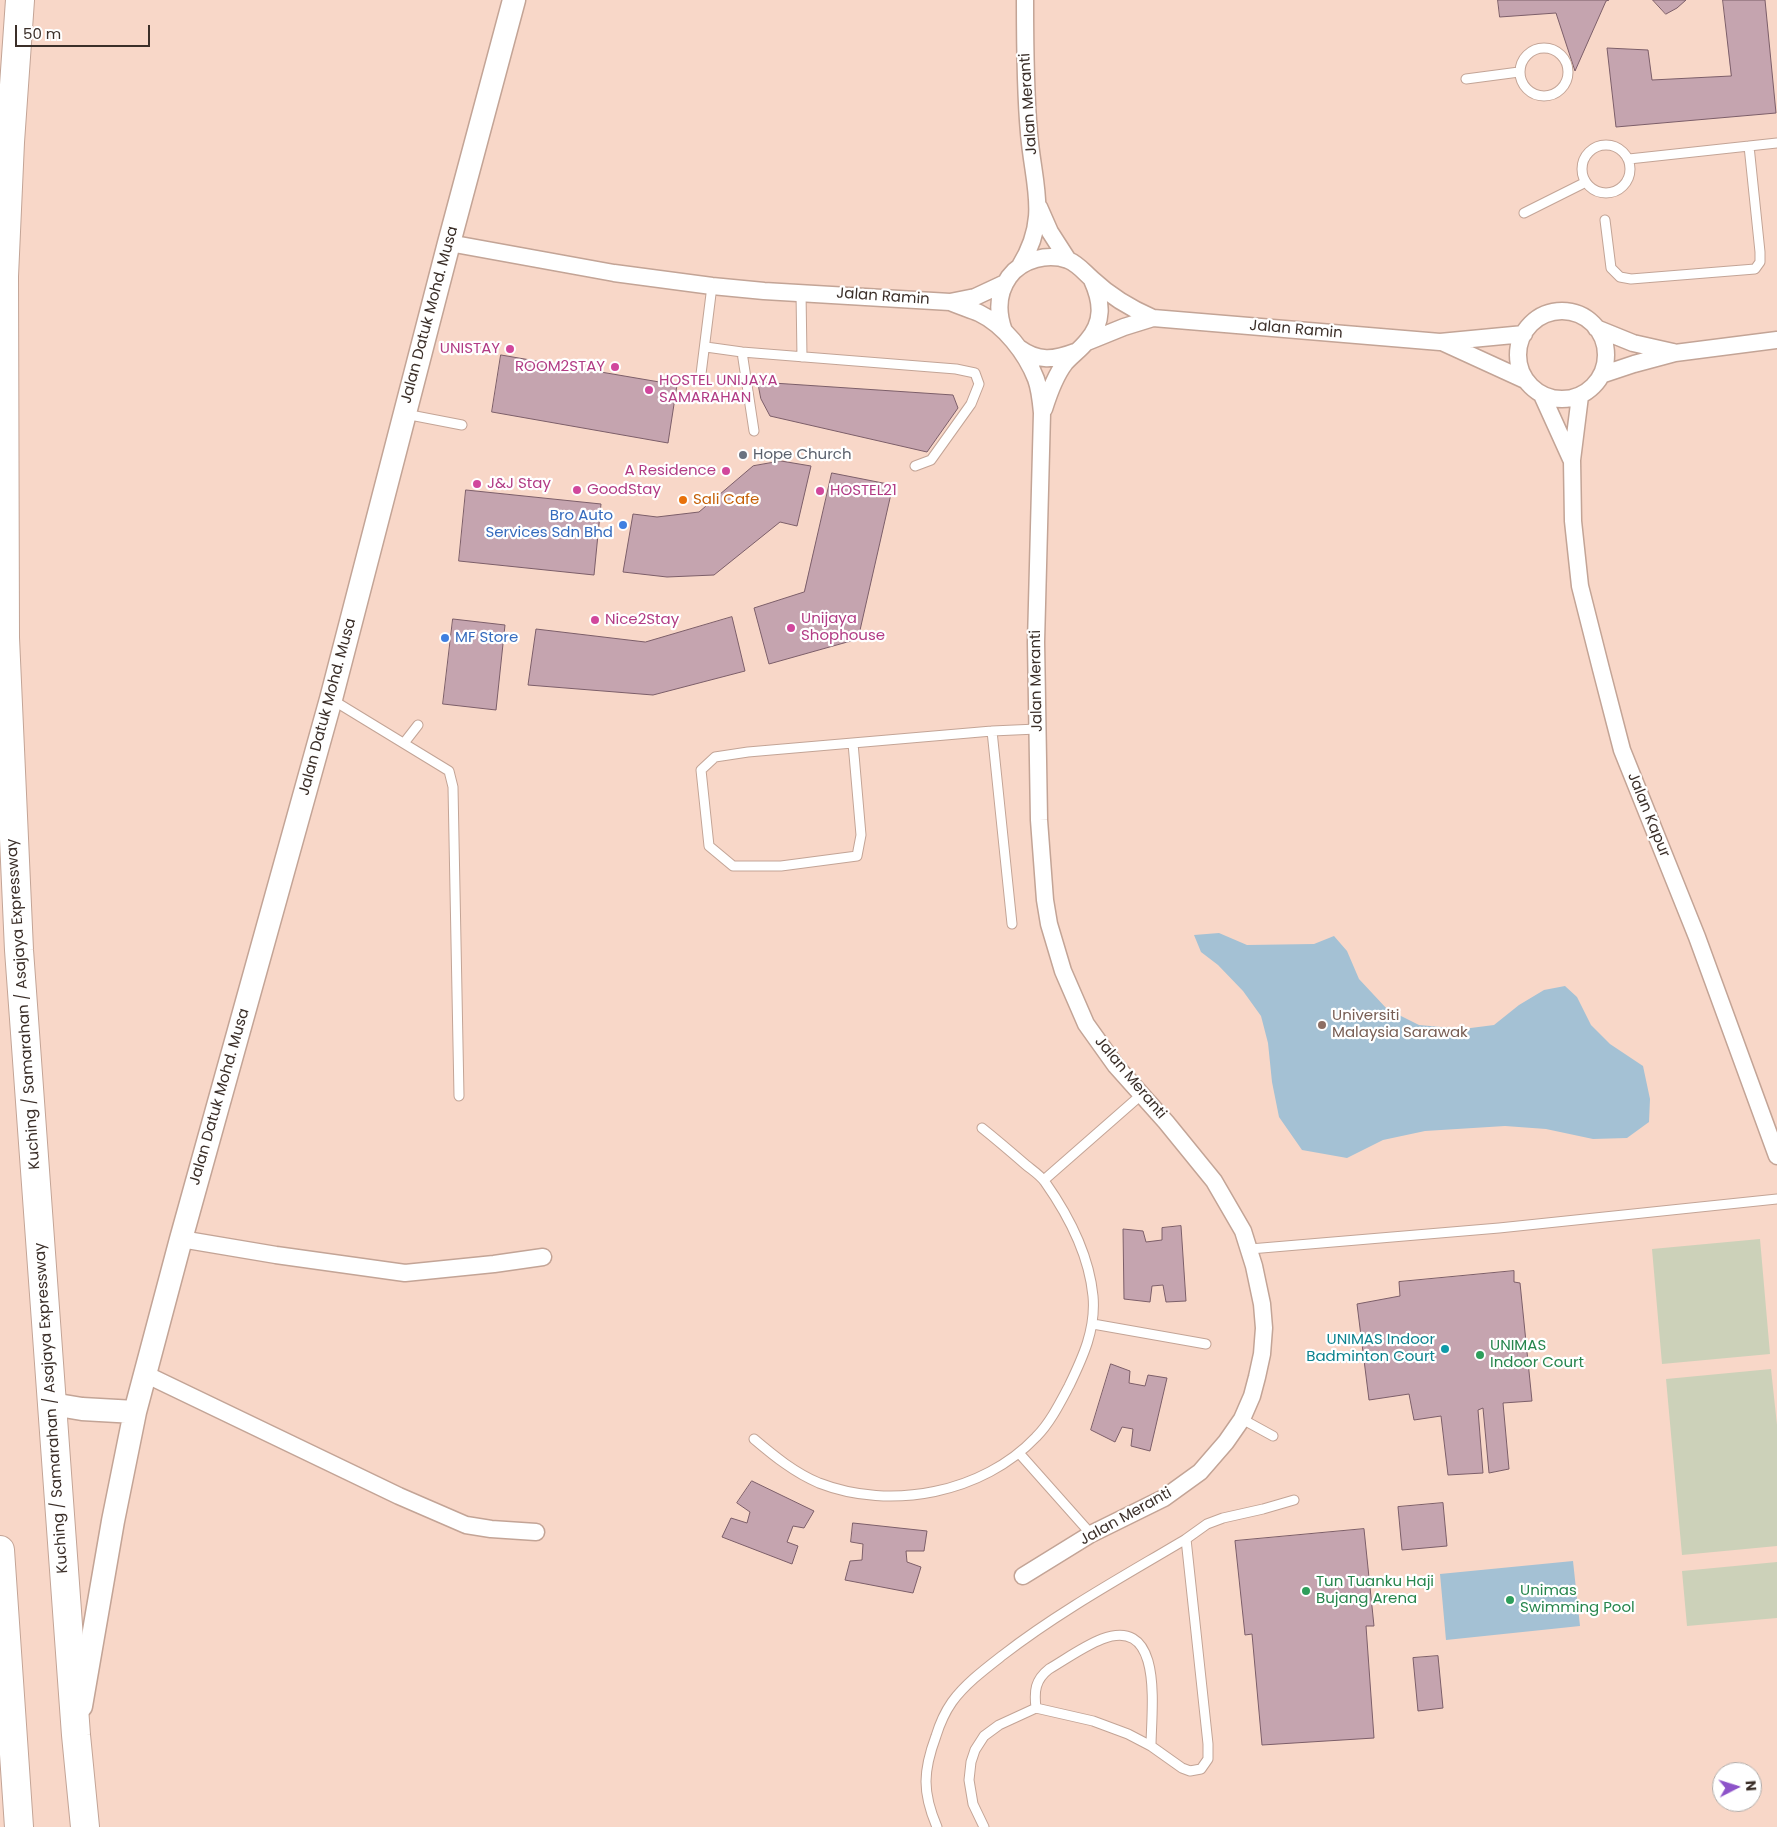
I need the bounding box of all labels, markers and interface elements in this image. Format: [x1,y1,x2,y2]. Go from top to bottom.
scale bar [18,15,152,47]
text: 50 m [23,23,61,44]
street label: Jalan Meranti [1016,52,1042,156]
street label: Jalan Datuk Mohd. Musa [398,224,462,406]
street label: Jalan Ramin [836,285,930,309]
street label: Jalan Ramin [1249,317,1343,343]
place label: UNISTAY [440,340,500,358]
marker: UNISTAY [504,343,516,355]
place label: ROOM2STAY [515,358,605,376]
marker: ROOM2STAY [609,361,621,373]
place label: HOSTEL UNIJAYA SAMARAHAN [659,372,778,407]
marker: HOSTEL UNIJAYA SAMARAHAN [643,384,655,396]
place label: Hope Church [753,446,852,464]
marker: Hope Church [737,449,749,461]
place label: A Residence [625,462,716,480]
marker: A Residence [720,465,732,477]
place label: J&J Stay [487,475,551,493]
marker: J&J Stay [471,478,483,490]
place label: GoodStay [587,481,661,499]
place label: HOSTEL21 [830,482,897,500]
marker: GoodStay [571,484,583,496]
marker: HOSTEL21 [814,485,826,497]
place label: Sali Cafe [693,491,759,509]
marker: Sali Cafe [677,494,689,506]
place label: Bro Auto Services Sdn Bhd [485,507,613,542]
marker: Bro Auto Services Sdn Bhd [617,519,629,531]
place label: Unijaya Shophouse [801,610,885,645]
place label: Nice2Stay [605,611,679,629]
marker: Nice2Stay [589,614,601,626]
street label: Jalan Datuk Mohd. Musa [296,616,360,798]
marker: Unijaya Shophouse [785,622,797,634]
place label: MF Store [455,629,518,647]
street label: Jalan Meranti [1027,630,1047,732]
marker: MF Store [439,632,451,644]
street label: Jalan Kapur [1623,770,1673,860]
street label: Kuching / Samarahan / Asajaya Expressway [3,838,45,1170]
street label: Jalan Datuk Mohd. Musa [186,1007,254,1187]
place label: Universiti Malaysia Sarawak [1332,1007,1468,1042]
marker: Universiti Malaysia Sarawak [1316,1019,1328,1031]
street label: Jalan Meranti [1090,1033,1170,1123]
street label: Kuching / Samarahan / Asajaya Expressway [31,1242,73,1574]
place label: UNIMAS Indoor Badminton Court [1306,1331,1435,1366]
place label: UNIMAS Indoor Court [1490,1337,1584,1372]
marker: UNIMAS Indoor Badminton Court [1439,1343,1451,1355]
marker: UNIMAS Indoor Court [1474,1349,1486,1361]
street label: Jalan Meranti [1077,1484,1175,1550]
place label: Tun Tuanku Haji Bujang Arena [1316,1573,1434,1608]
place label: Unimas Swimming Pool [1520,1582,1635,1617]
marker: Tun Tuanku Haji Bujang Arena [1300,1585,1312,1597]
marker: Unimas Swimming Pool [1504,1594,1516,1606]
north arrow [1712,1762,1762,1812]
text: N [1741,1780,1761,1792]

